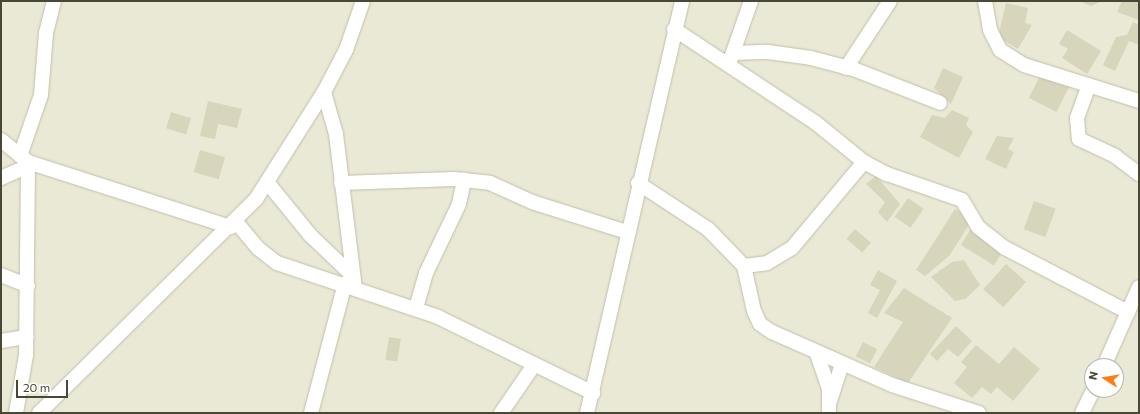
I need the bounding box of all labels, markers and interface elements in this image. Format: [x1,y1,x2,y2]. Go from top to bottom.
north arrow [1084,358,1124,398]
text: N [1086,370,1100,381]
scale bar [18,372,70,398]
text: 20 m [23,380,50,394]

